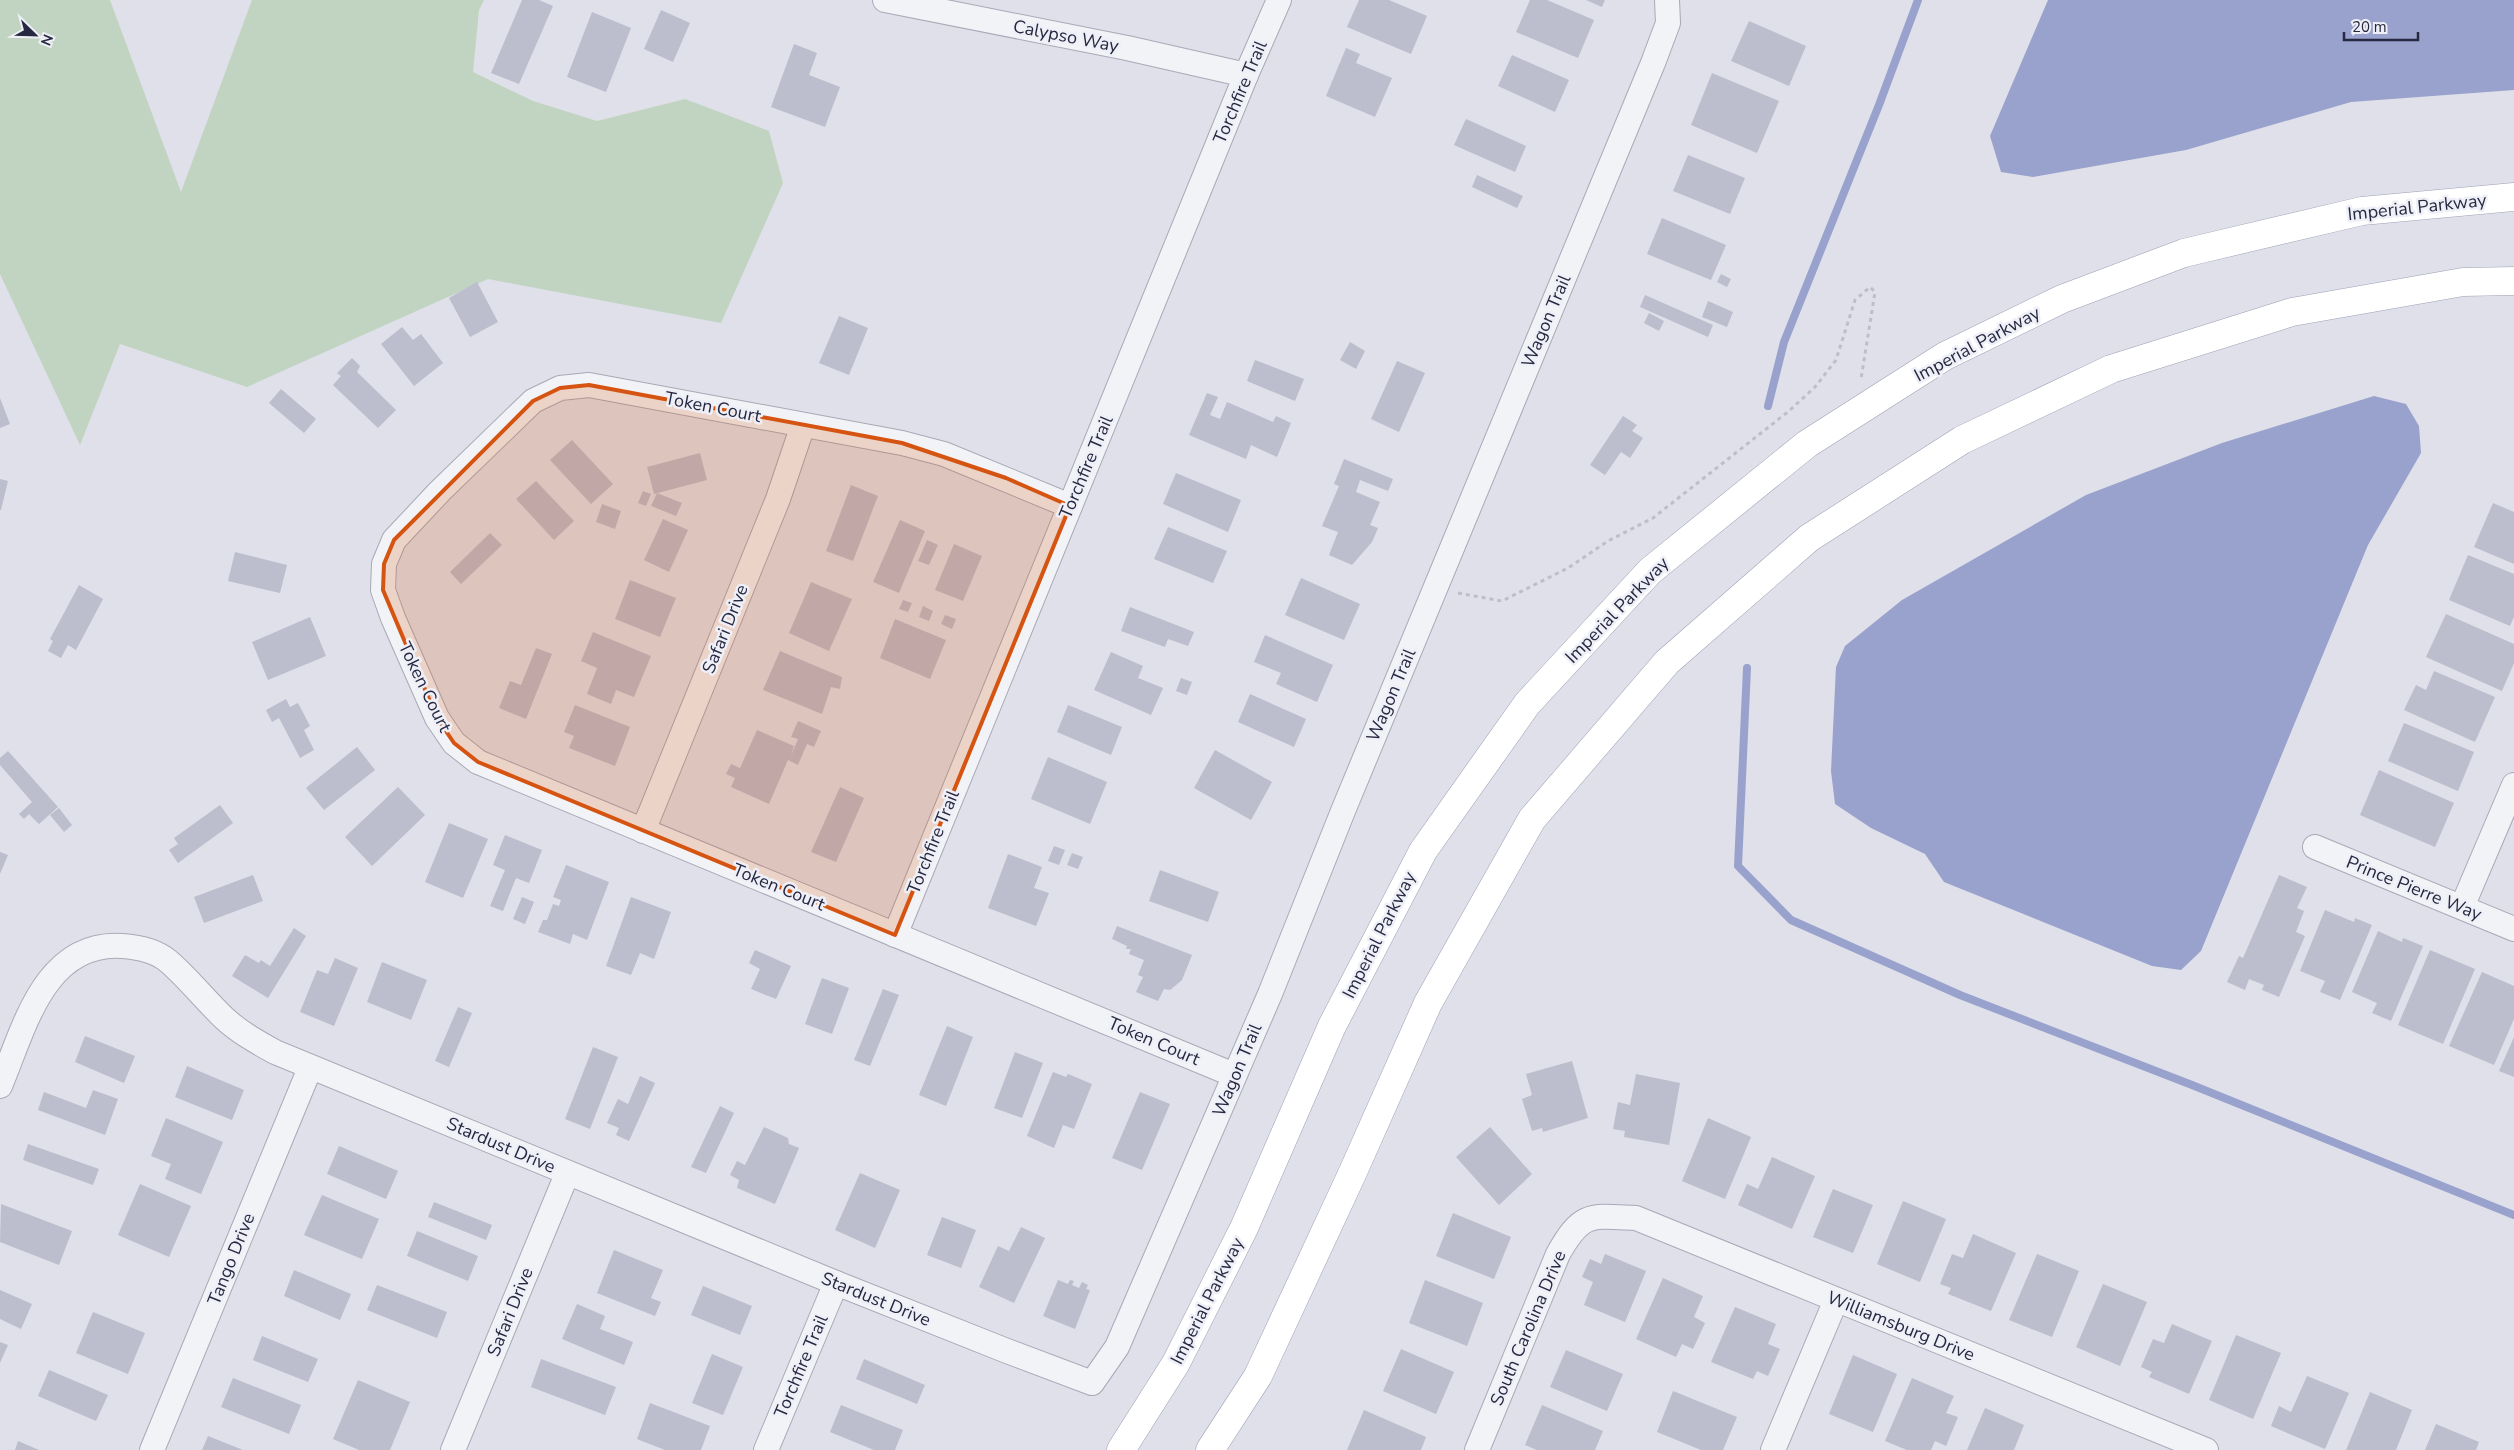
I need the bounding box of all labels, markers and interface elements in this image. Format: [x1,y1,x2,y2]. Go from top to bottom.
north arrow [10,10,60,60]
scale bar [2344,10,2418,42]
street label: Calypso Way [1011,14,1122,58]
text: 20 m [2352,17,2387,37]
text: N [36,31,57,48]
street label: Torchfire Trail [1208,36,1273,147]
street label: Imperial Parkway [2346,188,2488,226]
street label: Wagon Trail [1516,270,1577,371]
street label: Imperial Parkway [1910,300,2045,387]
street label: Token Court [663,386,764,428]
street label: Torchfire Trail [1054,411,1119,522]
street label: Imperial Parkway [1560,551,1675,669]
street label: Safari Drive [696,581,754,677]
street label: Token Court [393,638,457,737]
street label: Wagon Trail [1361,644,1422,745]
street label: Torchfire Trail [901,786,965,897]
street label: Prince Pierre Way [2343,850,2486,926]
street label: Token Court [729,858,829,917]
street label: Imperial Parkway [1337,867,1422,1003]
street label: Token Court [1104,1011,1204,1071]
street label: Wagon Trail [1207,1019,1268,1120]
street label: Stardust Drive [443,1111,559,1179]
street label: Tango Drive [202,1209,260,1309]
street label: Imperial Parkway [1165,1233,1250,1369]
street label: South Carolina Drive [1484,1247,1572,1409]
street label: Safari Drive [481,1264,539,1360]
street label: Stardust Drive [818,1266,934,1332]
street label: Williamsburg Drive [1824,1285,1978,1367]
street label: Torchfire Trail [769,1310,834,1421]

